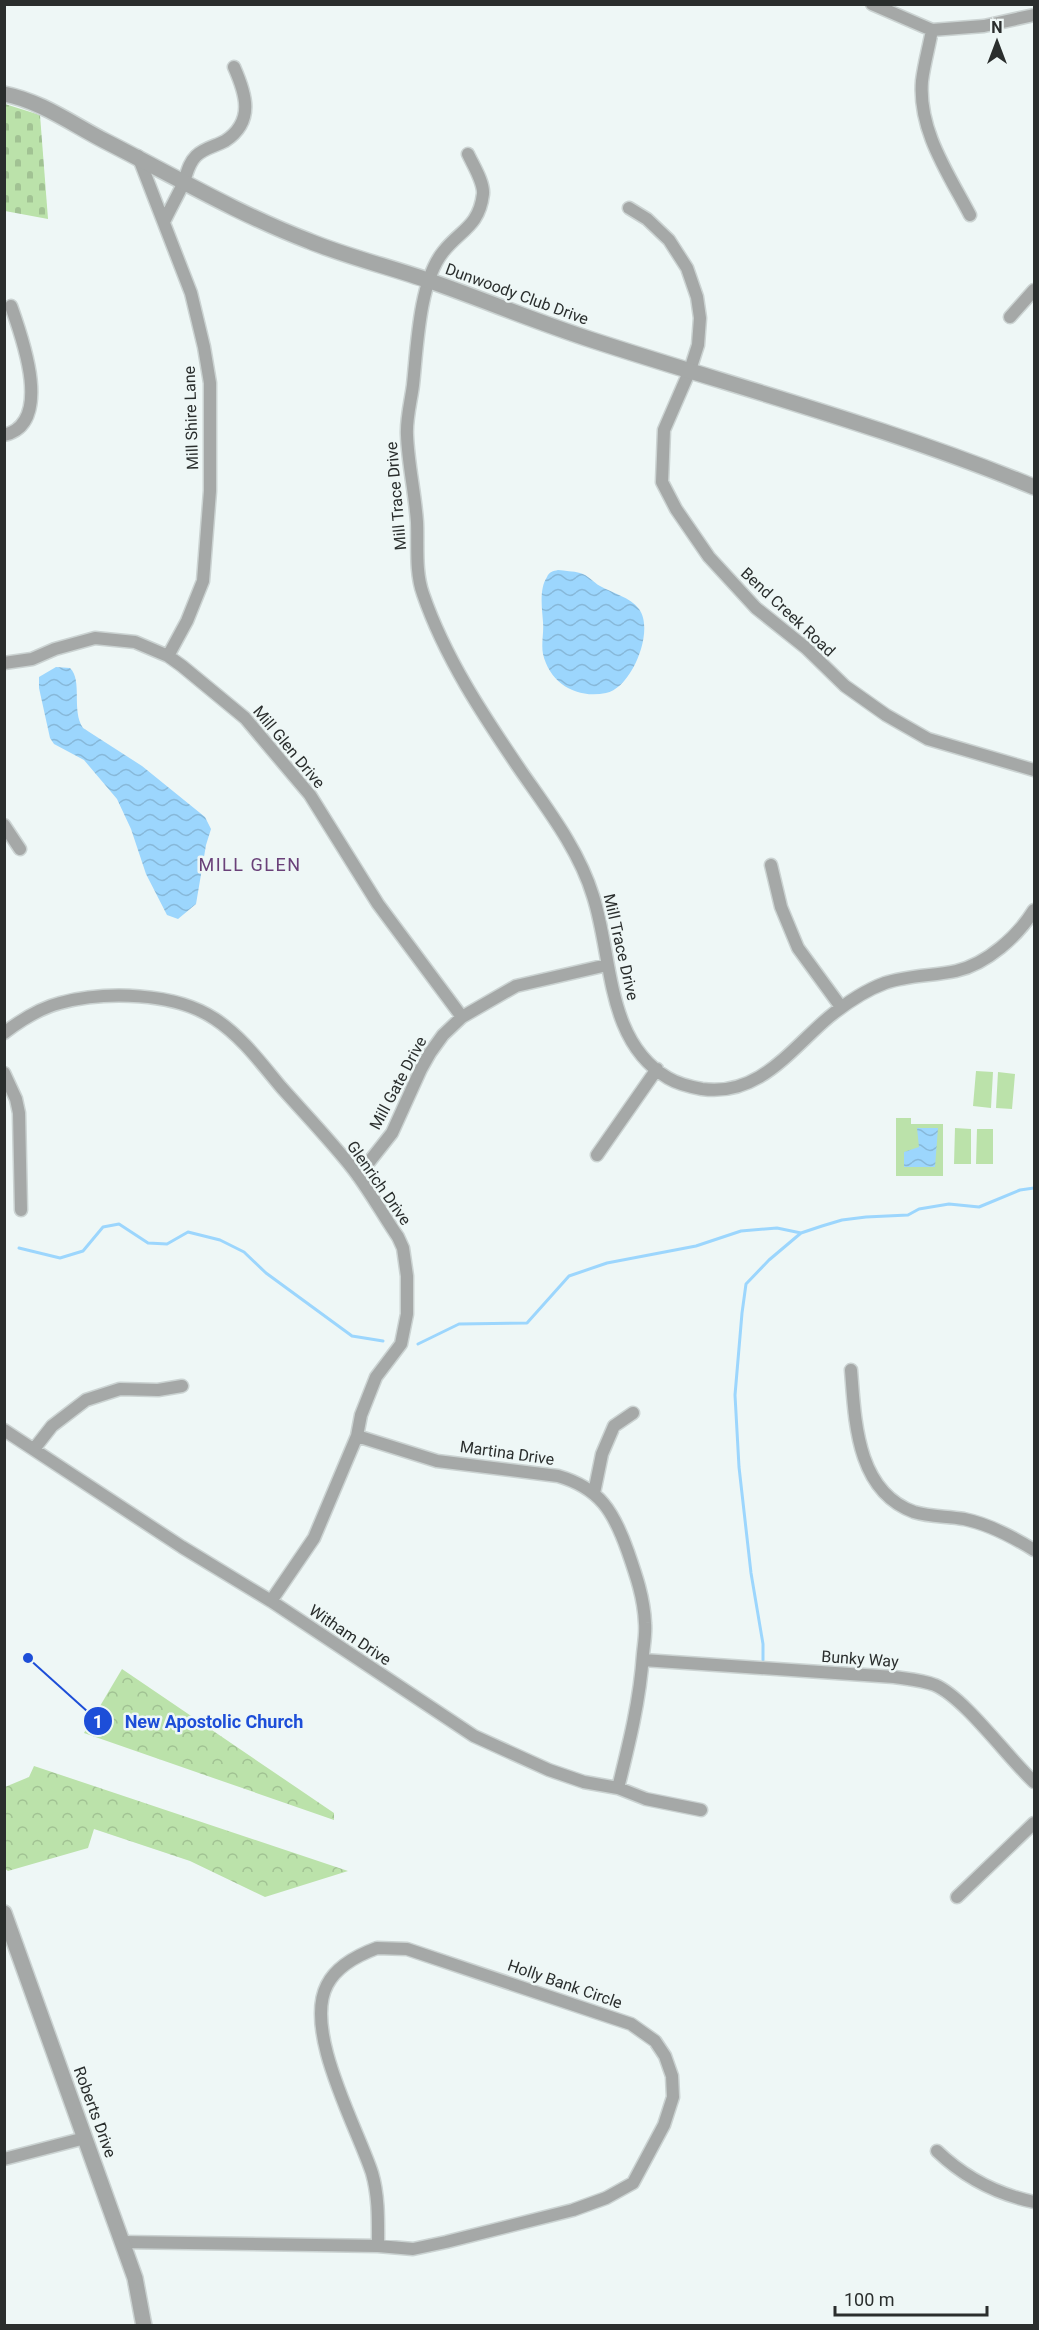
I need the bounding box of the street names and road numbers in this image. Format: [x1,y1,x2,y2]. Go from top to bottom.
street label: Dunwoody Club Drive [443,259,591,329]
street label: Mill Shire Lane [180,366,202,470]
street label: Mill Trace Drive [382,441,410,551]
street label: Bend Creek Road [737,564,839,660]
street label: Mill Glen Drive [249,702,329,792]
street label: Mill Trace Drive [600,892,642,1002]
street label: Mill Gate Drive [365,1033,431,1133]
street label: Glenrich Drive [343,1137,415,1229]
street label: Martina Drive [459,1437,555,1469]
street label: Witham Drive [305,1601,395,1669]
street label: Bunky Way [821,1647,900,1671]
street label: Holly Bank Circle [505,1956,625,2012]
street label: Roberts Drive [70,2064,120,2160]

